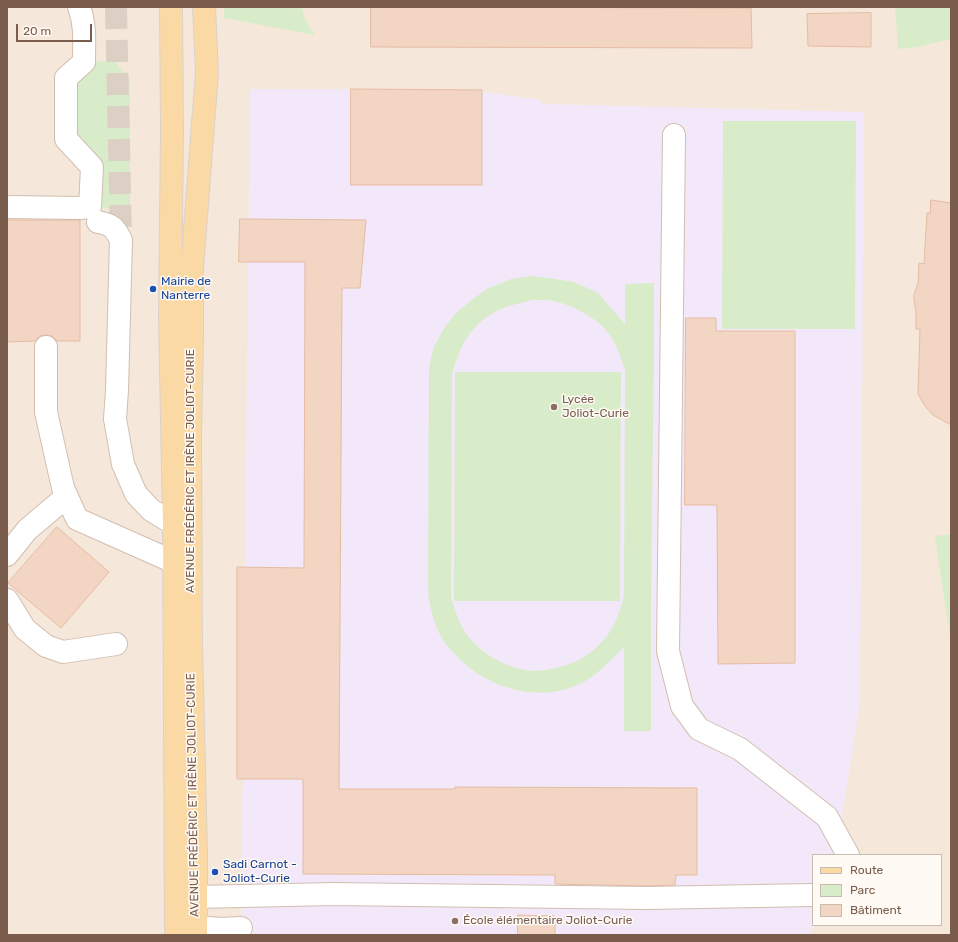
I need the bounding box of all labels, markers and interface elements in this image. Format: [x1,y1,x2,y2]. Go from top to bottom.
scale bar [18,16,94,42]
text: 20 m [23,24,51,38]
place label: Mairie de Nanterre [161,275,211,303]
marker: Mairie de Nanterre [148,284,158,294]
street label: AVENUE FRÉDÉRIC ET IRÈNE JOLIOT-CURIE [184,349,198,593]
place label: Lycée Joliot-Curie [562,393,629,421]
marker: Lycée Joliot-Curie [549,402,559,412]
street label: AVENUE FRÉDÉRIC ET IRÈNE JOLIOT-CURIE [184,673,202,917]
legend [812,854,942,926]
place label: Sadi Carnot - Joliot-Curie [223,858,297,886]
text: Route [850,863,883,877]
marker: Sadi Carnot - Joliot-Curie [210,867,220,877]
text: Parc [850,883,875,897]
text: Bâtiment [850,903,901,917]
place label: École élémentaire Joliot-Curie [463,914,632,928]
marker: École élémentaire Joliot-Curie [450,916,460,926]

